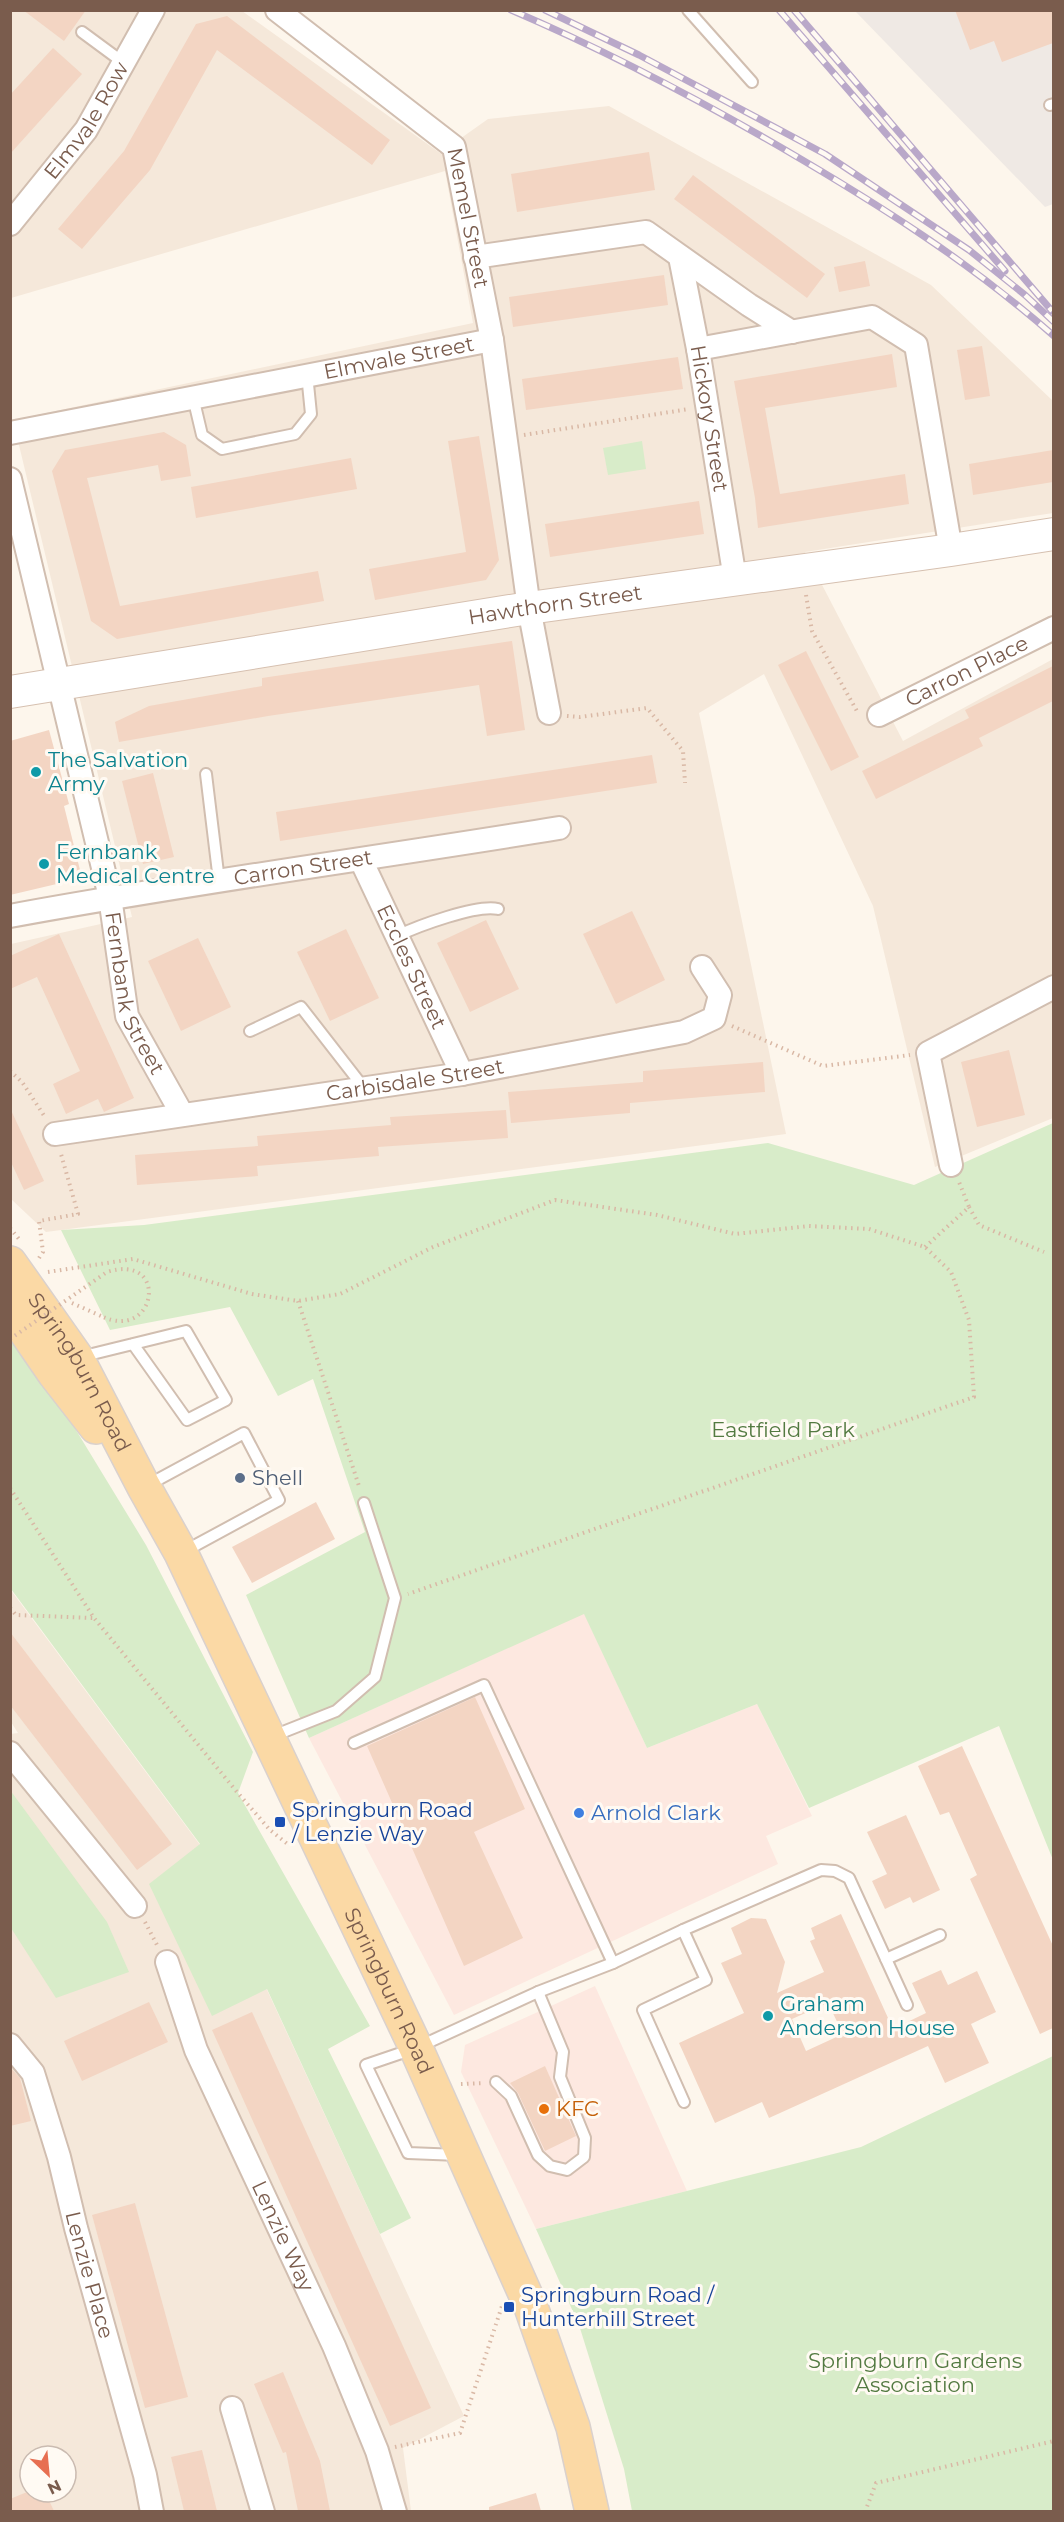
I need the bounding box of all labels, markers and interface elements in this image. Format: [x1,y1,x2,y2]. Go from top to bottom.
street label: Elmvale Row [38,57,134,184]
street label: Memel Street [442,145,494,290]
street label: Elmvale Street [321,331,476,384]
street label: Hickory Street [686,343,734,494]
street label: Hawthorn Street [466,580,643,630]
street label: Carron Place [901,630,1032,712]
place label: The Salvation Army [48,747,188,796]
marker: The Salvation Army [29,765,43,779]
place label: Fernbank Medical Centre [56,839,215,888]
street label: Carron Street [232,844,374,890]
marker: Fernbank Medical Centre [37,857,51,871]
street label: Eccles Street [372,900,452,1033]
street label: Fernbank Street [100,910,170,1079]
street label: Carbisdale Street [324,1053,506,1106]
street label: Springburn Road [23,1288,137,1456]
park label: Eastfield Park [711,1417,855,1442]
place label: Shell [252,1465,303,1490]
marker: Shell [233,1471,247,1485]
place label: Springburn Road / Lenzie Way [291,1797,473,1846]
place label: Arnold Clark [591,1800,721,1825]
marker: Arnold Clark [572,1806,586,1820]
marker: Springburn Road / Lenzie Way [273,1815,287,1829]
street label: Springburn Road [339,1904,439,2078]
place label: Graham Anderson House [780,1991,955,2040]
marker: Graham Anderson House [761,2009,775,2023]
place label: KFC [556,2096,599,2121]
marker: KFC [537,2102,551,2116]
street label: Lenzie Way [247,2177,320,2296]
street label: Lenzie Place [60,2209,119,2341]
place label: Springburn Road / Hunterhill Street [521,2282,715,2331]
marker: Springburn Road / Hunterhill Street [502,2300,516,2314]
park label: Springburn Gardens Association [808,2348,1022,2397]
north arrow [18,2444,78,2504]
text: N [44,2476,64,2498]

